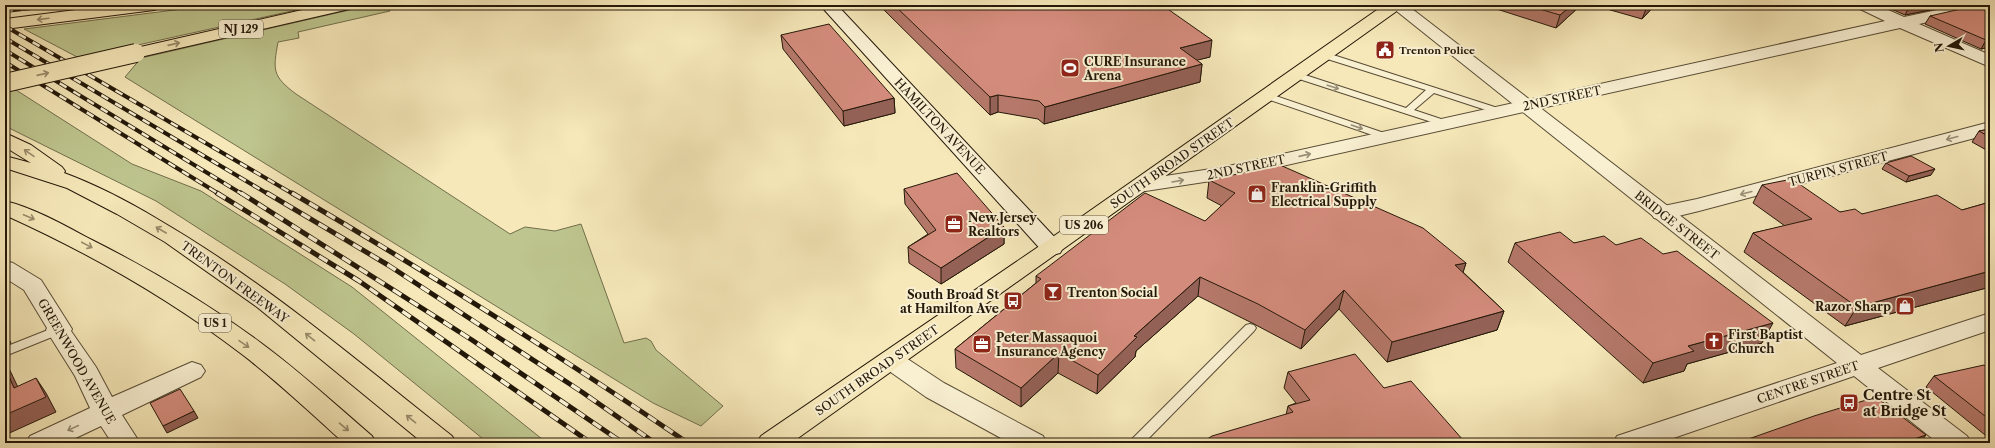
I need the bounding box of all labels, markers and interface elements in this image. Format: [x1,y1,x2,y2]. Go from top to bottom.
one-way arrow [37,15,50,23]
road number: NJ 129 [219,20,263,38]
north arrow [1929,26,1969,66]
public building icon: Trenton Police [1374,39,1396,61]
one-way arrow [168,40,181,48]
text: N [1931,41,1947,53]
place label: Trenton Police [1399,44,1475,57]
place label: CURE Insurance Arena [1083,54,1186,83]
sports icon: CURE Insurance Arena [1059,57,1081,79]
one-way arrow [36,70,49,78]
street label: HAMILTON AVENUE [891,75,989,177]
street label: 2ND STREET [1521,82,1603,114]
one-way arrow [1326,84,1339,91]
street label: SOUTH BROAD STREET [1107,115,1237,211]
one-way arrow [1350,124,1363,131]
one-way arrow [1946,135,1959,142]
street label: TURPIN STREET [1786,148,1890,190]
one-way arrow [24,149,35,157]
one-way arrow [1298,150,1311,158]
street label: 2ND STREET [1205,151,1287,183]
one-way arrow [1171,177,1184,185]
place label: Franklin-Griffith Electrical Supply [1271,180,1377,209]
shop icon: Franklin-Griffith Electrical Supply [1246,183,1268,205]
street label: BRIDGE STREET [1632,187,1722,263]
one-way arrow [1739,190,1752,197]
place label: New Jersey Realtors [968,210,1037,239]
office icon: New Jersey Realtors [943,213,965,235]
one-way arrow [22,214,34,222]
road number: US 206 [1060,216,1108,234]
one-way arrow [155,226,167,234]
street label: TRENTON FREEWAY [178,238,292,326]
one-way arrow [80,242,92,250]
bar icon: Trenton Social [1042,281,1064,303]
place label: Trenton Social [1067,285,1158,300]
place label: South Broad St at Hamilton Ave [900,287,999,316]
bus stop icon: South Broad St at Hamilton Ave [1002,290,1024,312]
shop icon: Razor Sharp [1894,295,1916,317]
street label: GREENWOOD AVENUE [35,296,119,426]
place label: Razor Sharp [1815,299,1891,314]
road number: US 1 [199,314,231,332]
street label: SOUTH BROAD STREET [812,322,942,418]
place label: First Baptist Church [1728,327,1803,356]
place label: Peter Massaquoi Insurance Agency [996,330,1106,359]
church icon: First Baptist Church [1703,330,1725,352]
one-way arrow [304,333,315,342]
office icon: Peter Massaquoi Insurance Agency [971,333,993,355]
one-way arrow [239,340,250,348]
street label: CENTRE STREET [1755,357,1861,407]
place label: Centre St at Bridge St [1863,386,1947,420]
bus stop icon: Centre St at Bridge St [1838,392,1860,414]
one-way arrow [406,414,417,423]
one-way arrow [339,423,349,432]
one-way arrow [67,425,79,432]

